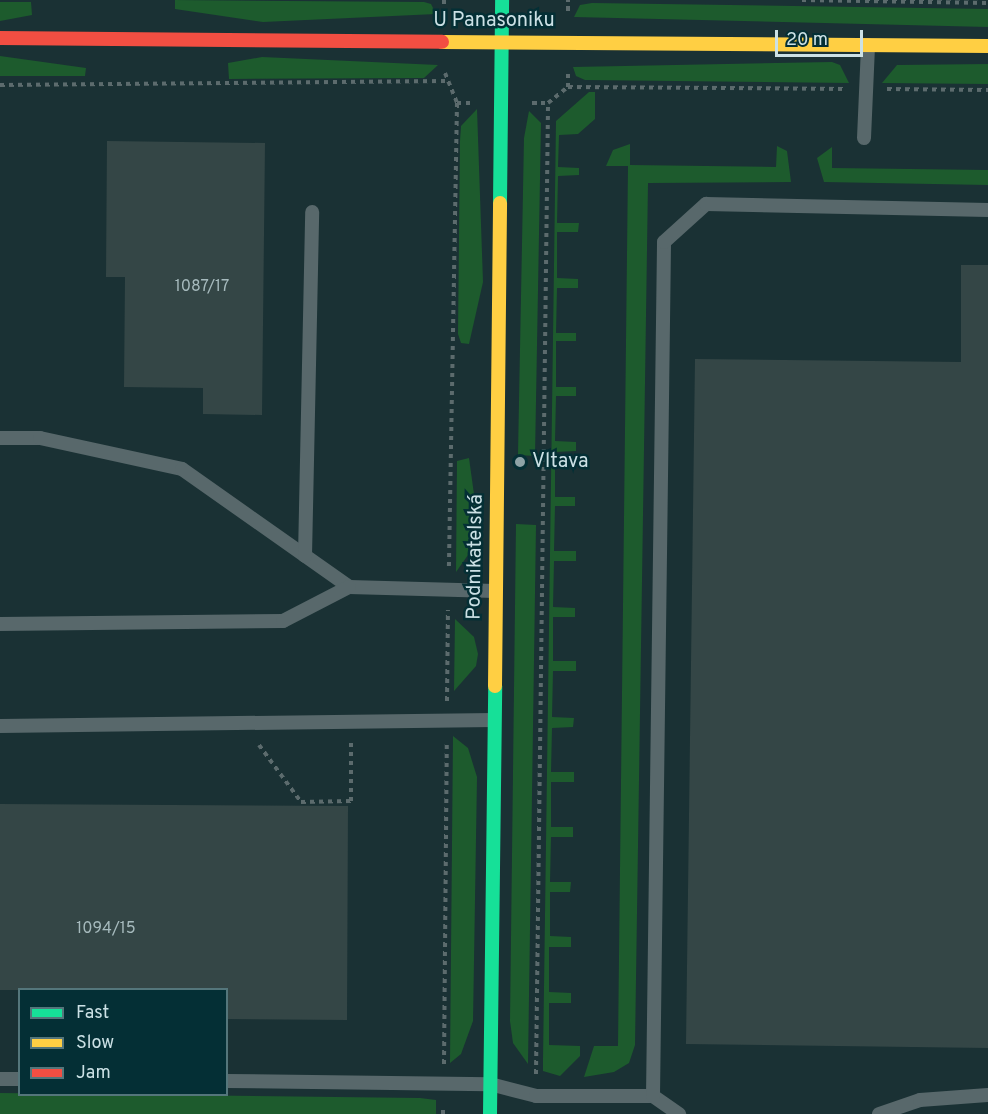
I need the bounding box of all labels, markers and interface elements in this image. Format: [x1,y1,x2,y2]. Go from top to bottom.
street label: U Panasoniku [433,9,555,33]
scale bar [778,18,866,56]
text: 20 m [786,29,828,52]
house number: 1087/17 [175,277,229,297]
place label: Vltava [532,450,588,474]
marker: Vltava [513,455,527,469]
street label: Podnikatelská [463,494,489,620]
house number: 1094/15 [76,919,136,939]
legend [18,988,228,1096]
text: Fast [76,1002,109,1025]
text: Slow [76,1032,114,1055]
text: Jam [76,1062,111,1085]

